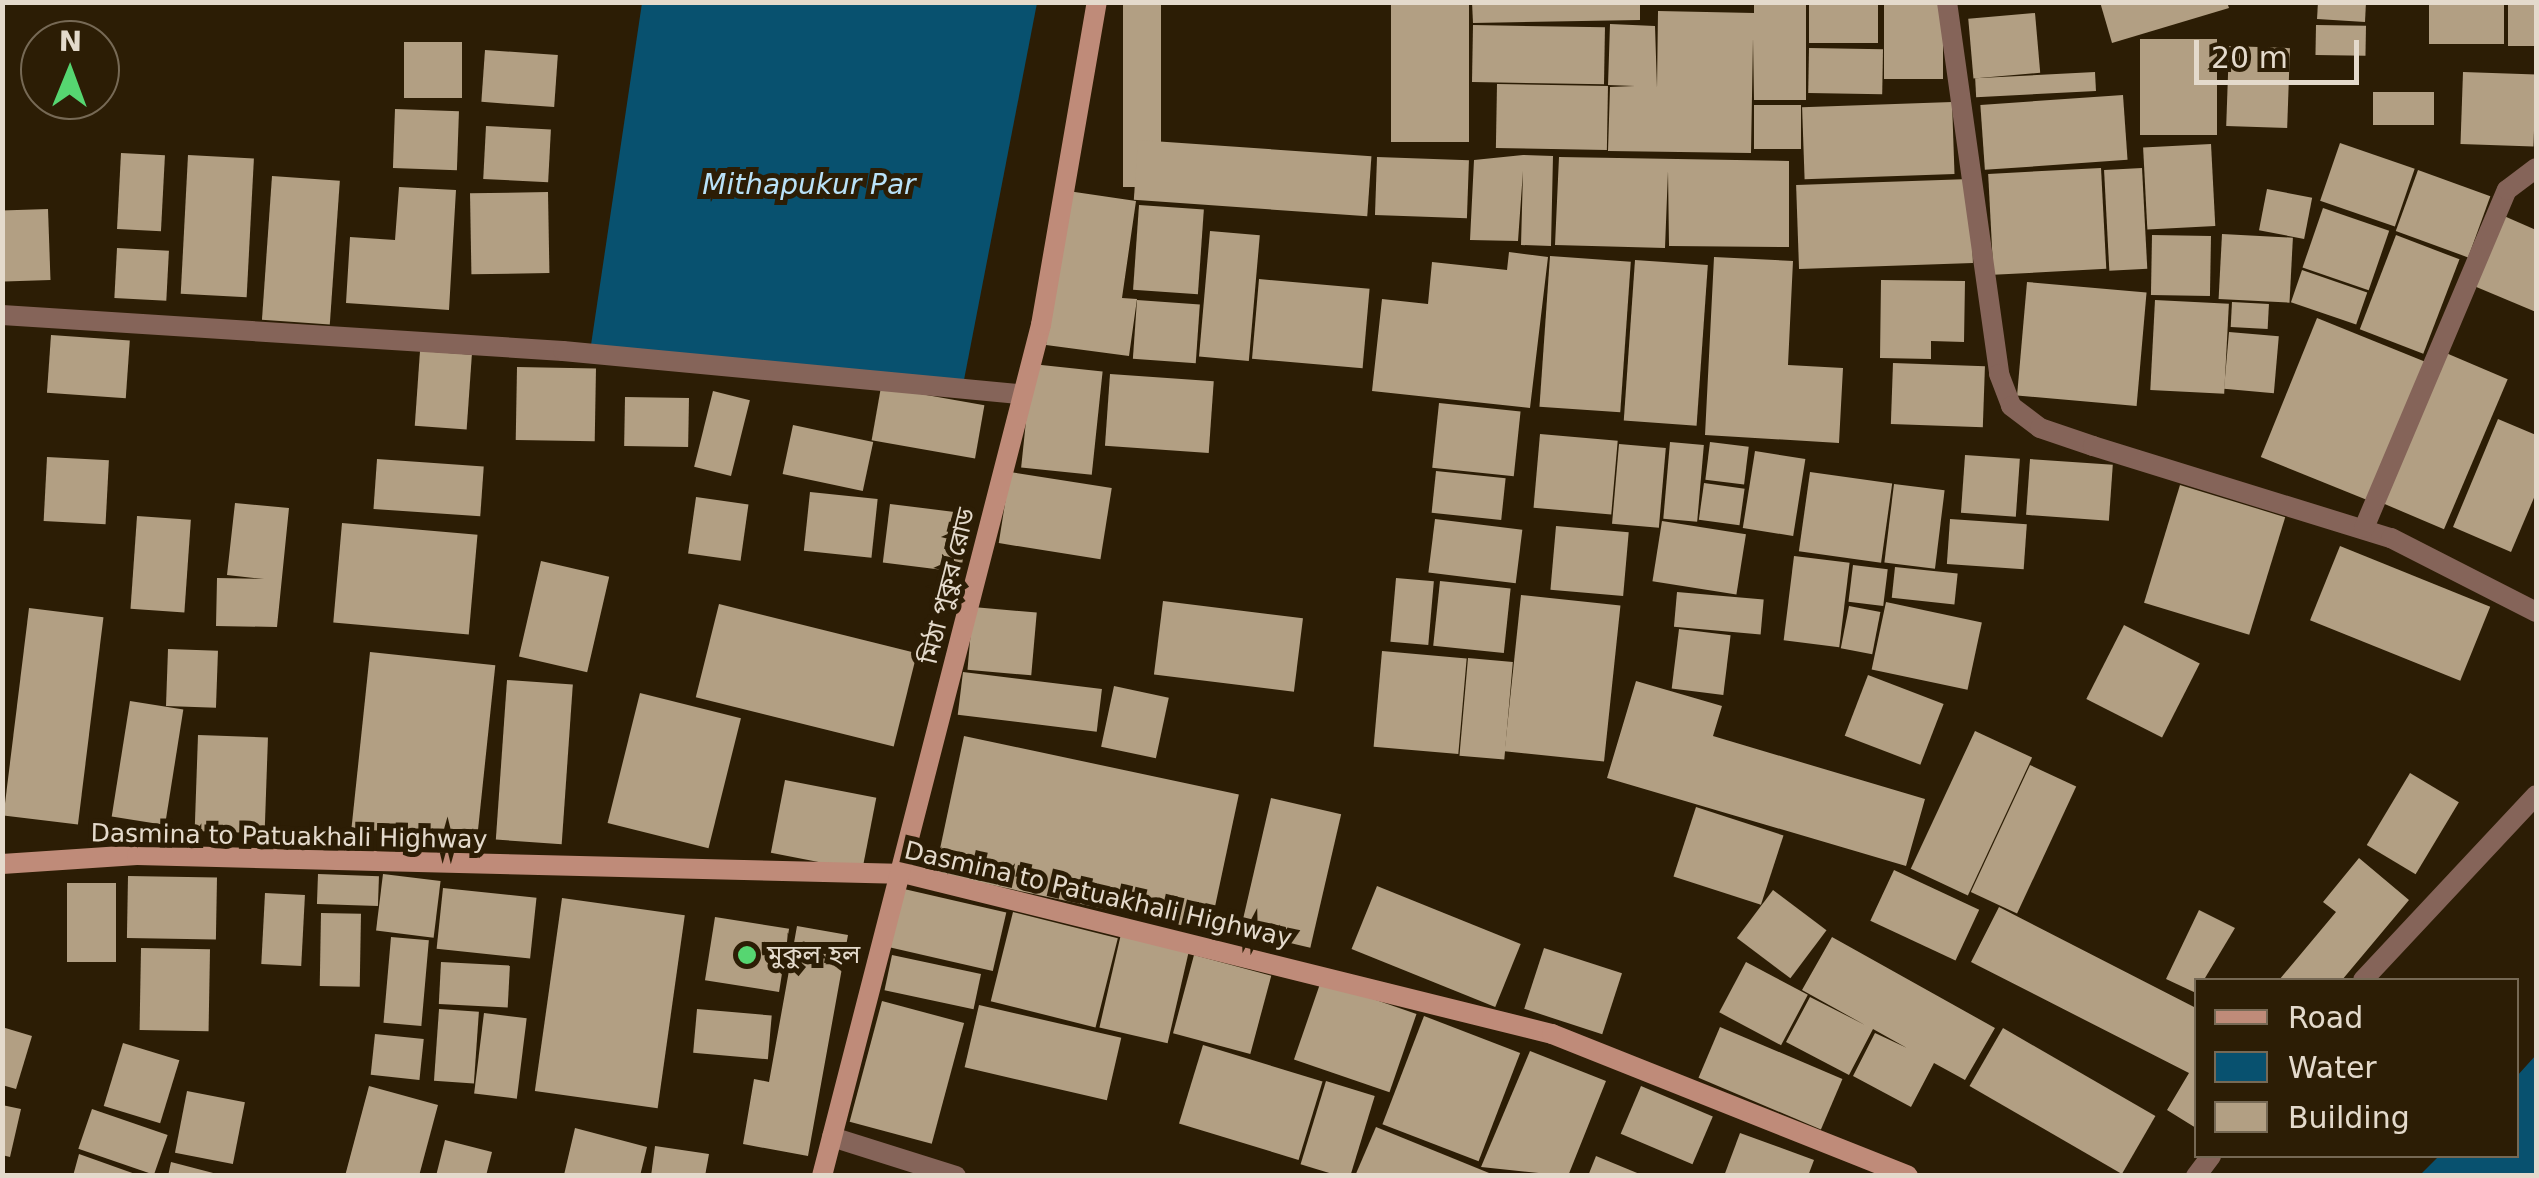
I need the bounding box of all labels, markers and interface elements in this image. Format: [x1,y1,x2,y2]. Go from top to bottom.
north arrow [20,20,120,120]
scale bar [2199,20,2364,82]
text: N [58,25,83,58]
text: 20 m [2211,40,2288,75]
water label: Mithapukur Par [702,168,916,202]
street label: মিঠা পুকুর রোড [914,505,982,667]
street label: Dasmina to Patuakhali Highway [90,819,488,855]
street label: Dasmina to Patuakhali Highway [901,836,1295,954]
place label: মুকুল হল [767,940,860,970]
marker: মুকুল হল [736,944,758,966]
legend [2194,978,2519,1158]
text: Road [2288,1000,2363,1035]
text: Water [2288,1050,2377,1085]
text: Building [2288,1100,2410,1135]

